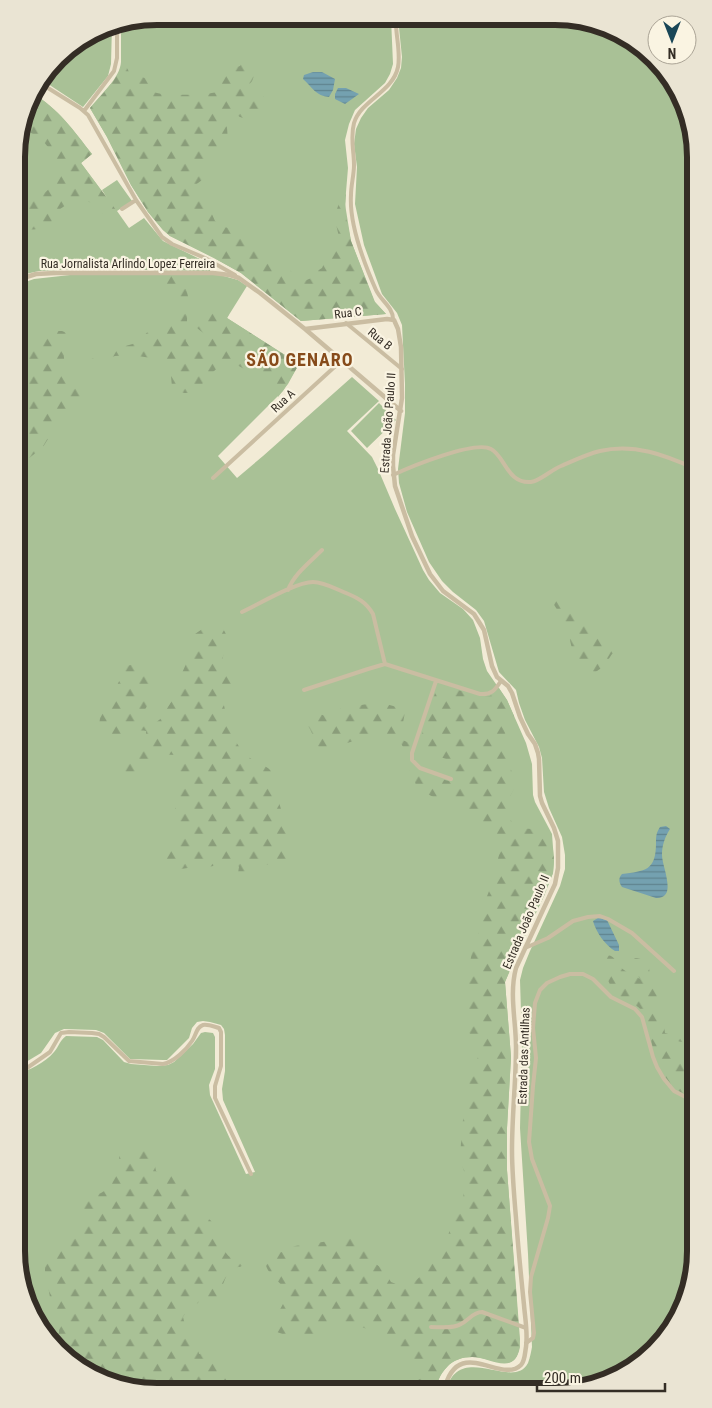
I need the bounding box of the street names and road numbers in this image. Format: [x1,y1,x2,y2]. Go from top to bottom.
street label: Rua Jornalista Arlindo Lopez Ferreira [41,257,216,271]
street label: Rua C [334,304,363,322]
street label: Rua B [365,325,395,353]
street label: Estrada João Paulo II [378,372,398,474]
street label: Rua A [268,386,298,416]
street label: Estrada João Paulo II [500,873,552,971]
street label: Estrada das Antilhas [515,1007,533,1105]

